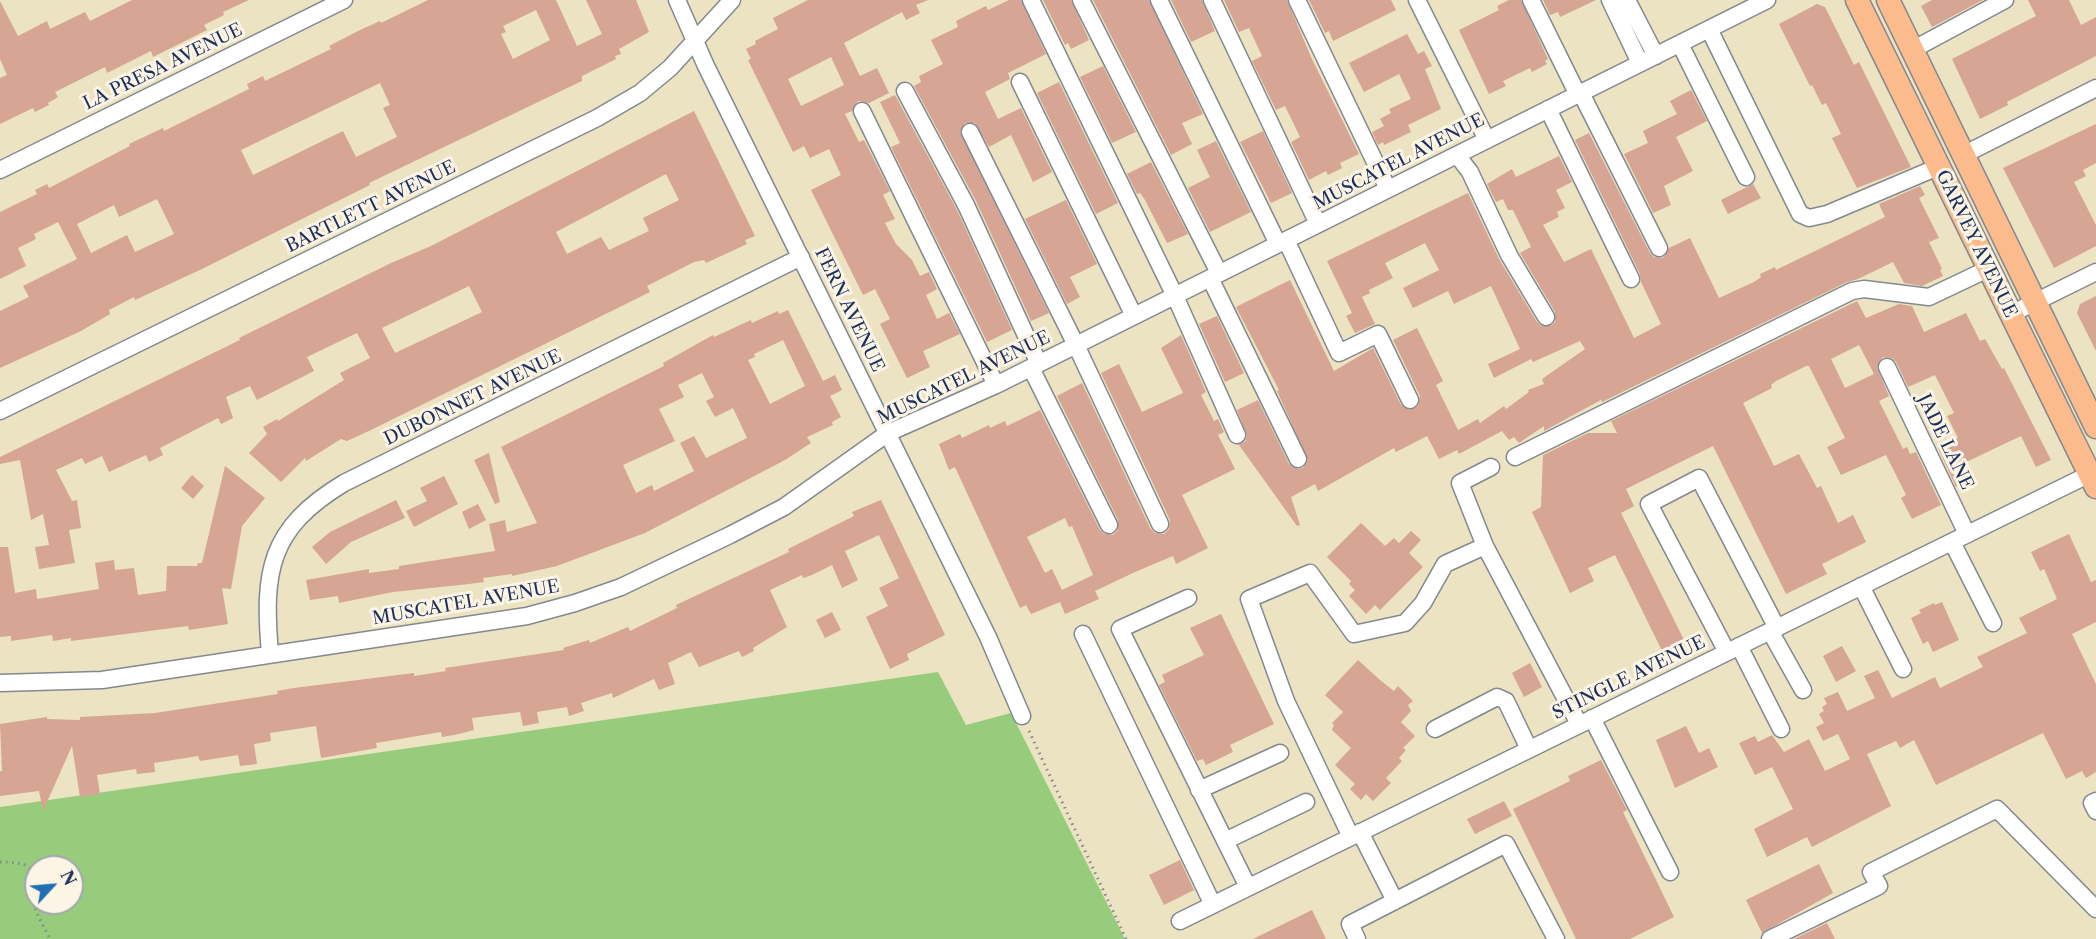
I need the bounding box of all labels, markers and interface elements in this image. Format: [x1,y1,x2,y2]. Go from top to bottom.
street label: LA PRESA AVENUE [80,19,246,115]
street label: MUSCATEL AVENUE [1310,109,1488,215]
street label: BARTLETT AVENUE [283,156,459,258]
street label: GARVEY AVENUE [1931,167,2021,321]
street label: FERN AVENUE [810,244,888,376]
street label: MUSCATEL AVENUE [874,327,1054,429]
street label: DUBONNET AVENUE [381,346,565,450]
street label: JADE LANE [1913,391,1977,493]
street label: MUSCATEL AVENUE [371,576,561,630]
street label: STINGLE AVENUE [1549,632,1709,724]
north arrow [24,855,84,915]
text: N [56,867,80,889]

